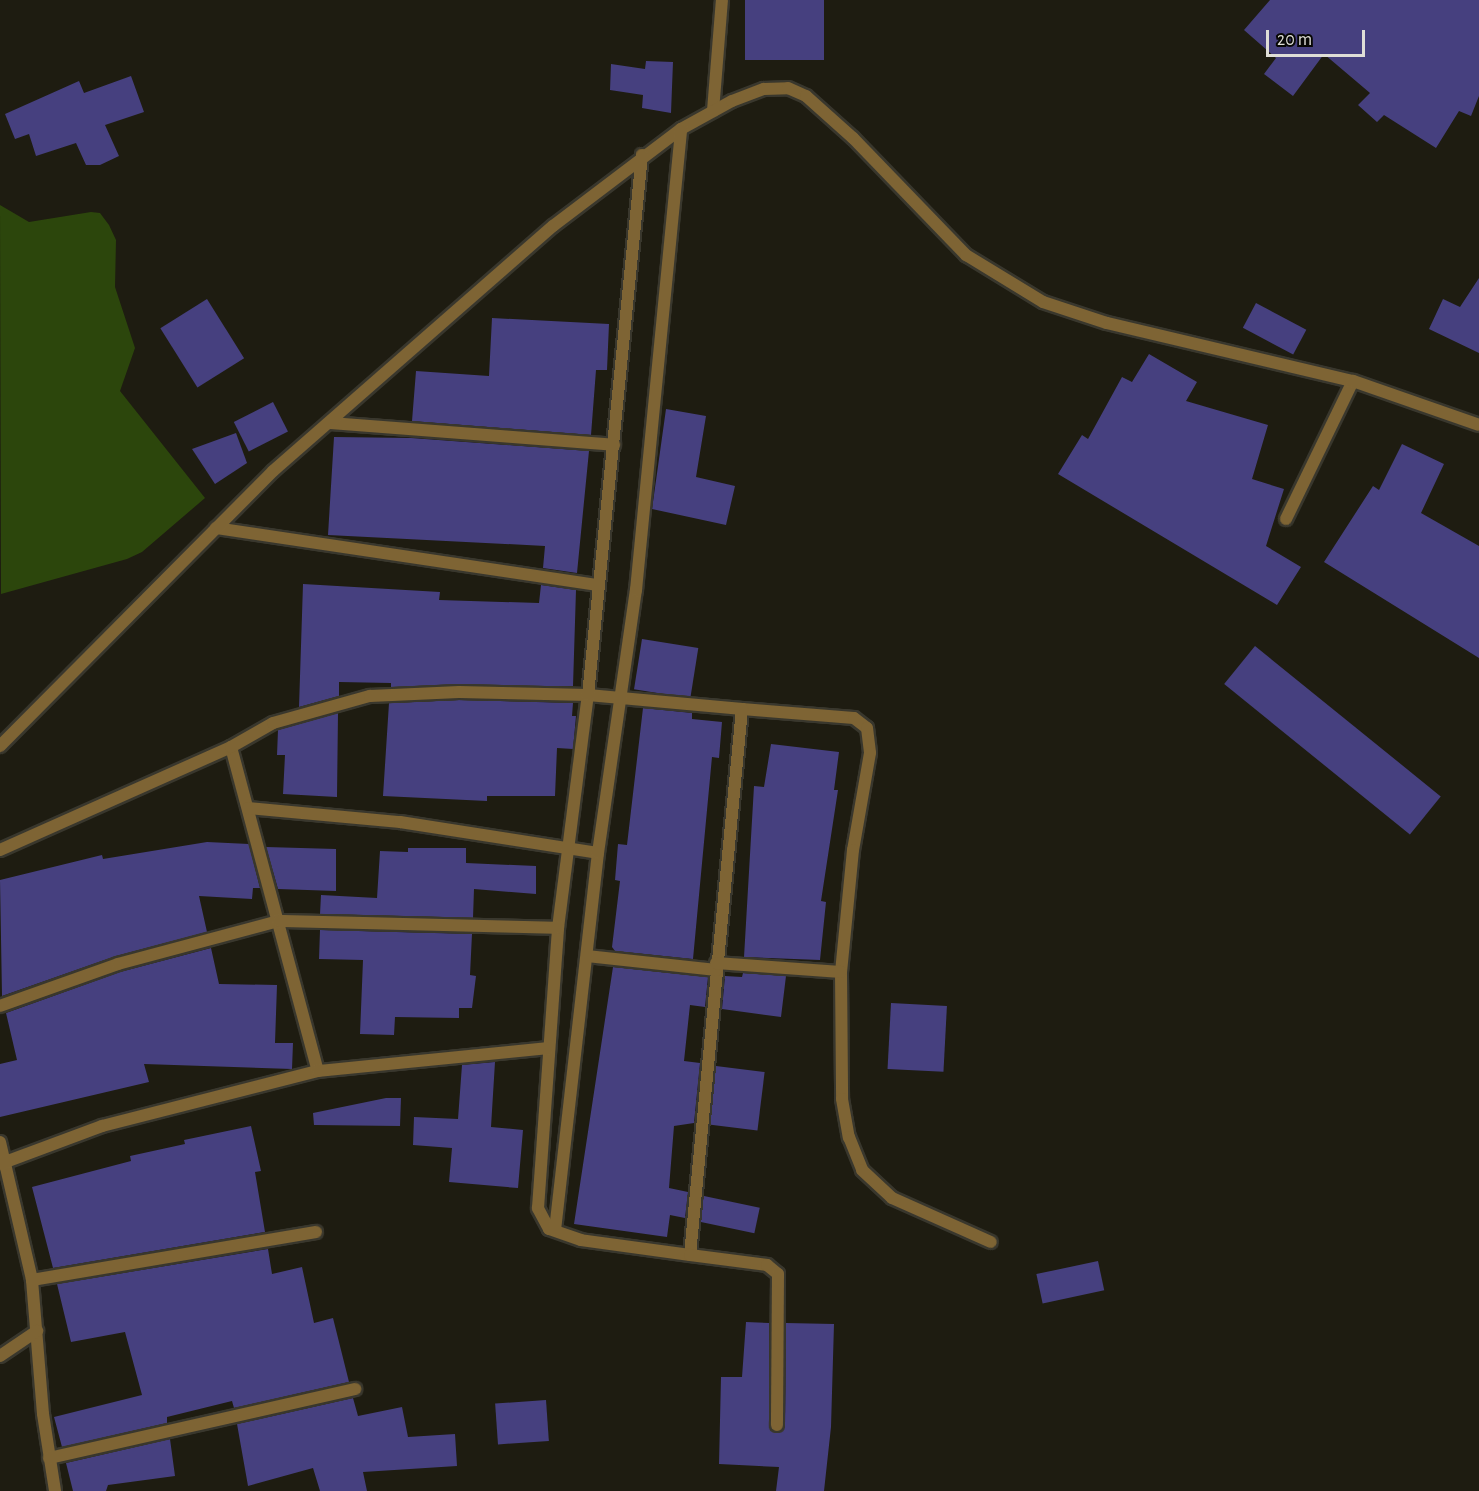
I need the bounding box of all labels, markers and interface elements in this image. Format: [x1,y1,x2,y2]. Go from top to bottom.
scale bar [1269,18,1368,56]
text: 20 m [1277,31,1312,49]

